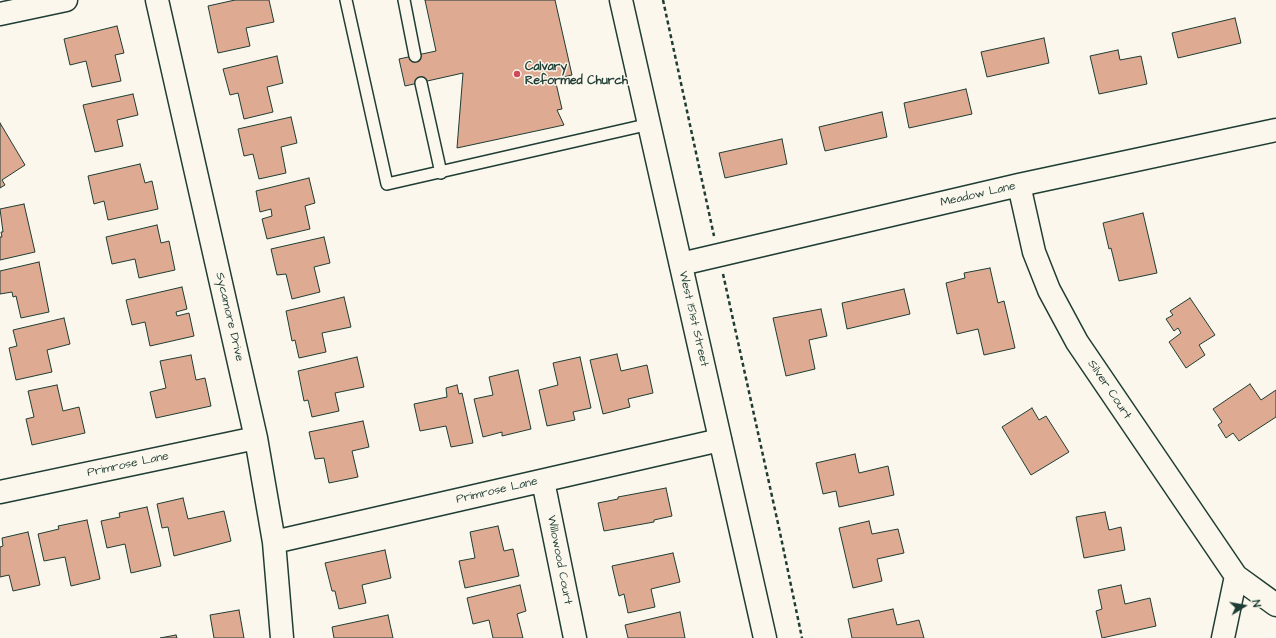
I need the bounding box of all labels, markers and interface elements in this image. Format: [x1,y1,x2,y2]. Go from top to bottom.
place label: Calvary Reformed Church [525,60,628,88]
marker: Calvary Reformed Church [512,69,522,79]
street label: Meadow Lane [939,179,1017,211]
street label: West 151st Street [675,270,711,368]
street label: Sycamore Drive [212,271,246,363]
street label: Silver Court [1084,358,1134,422]
street label: Primrose Lane [86,449,170,481]
street label: Primrose Lane [455,475,539,507]
street label: Willowood Court [543,514,575,606]
north arrow [1224,586,1264,626]
text: N [1248,599,1264,608]

